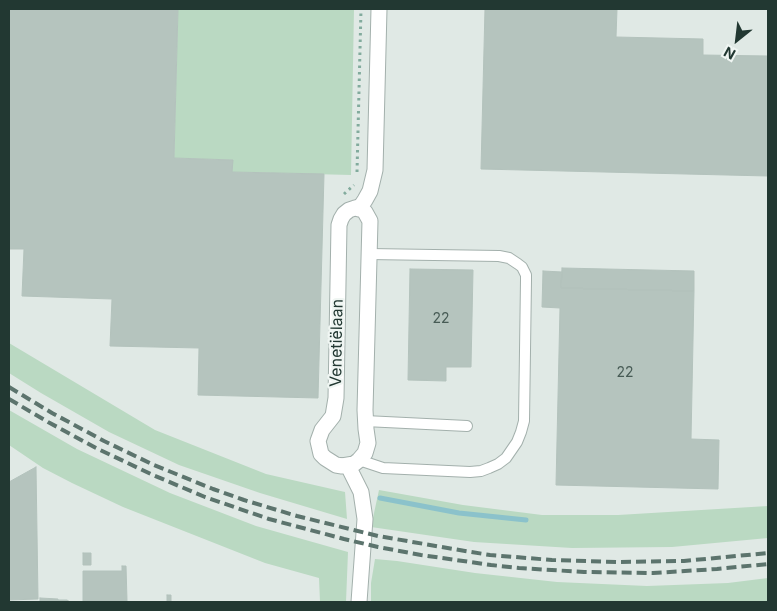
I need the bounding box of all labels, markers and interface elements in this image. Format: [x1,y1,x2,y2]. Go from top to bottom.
north arrow [712,15,762,65]
text: N [721,44,738,64]
street label: Venetiëlaan [327,299,347,387]
house number: 22 [432,311,450,327]
house number: 22 [616,365,634,381]

